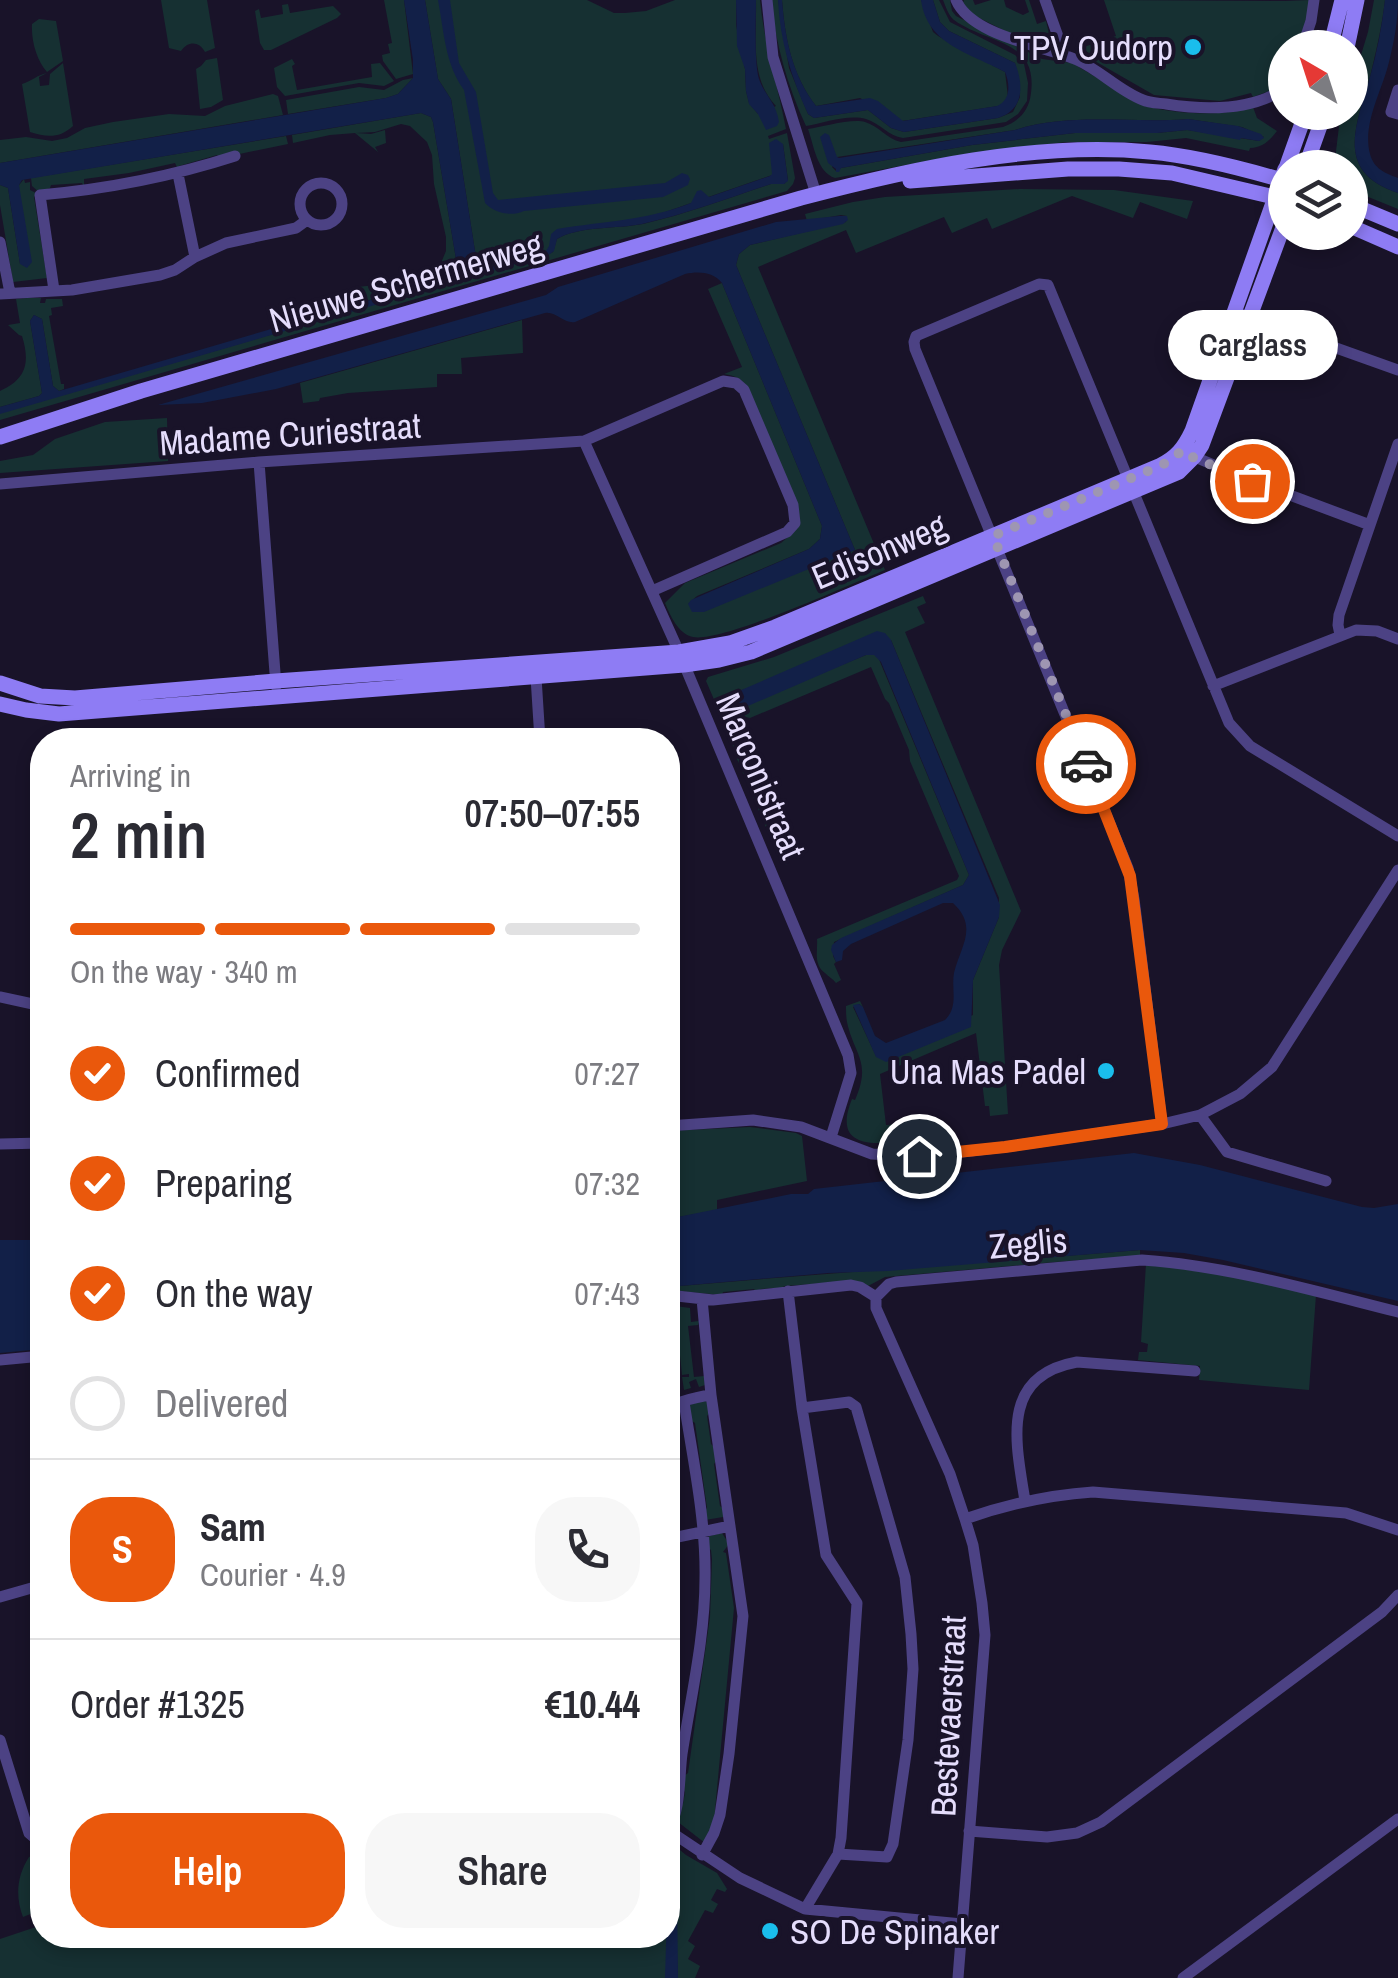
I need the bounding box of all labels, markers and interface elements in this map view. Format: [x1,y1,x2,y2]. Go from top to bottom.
place label: TPV Oudorp [1013,24,1173,71]
north arrow [1268,30,1368,130]
map controls [1268,30,1368,250]
marker: TPV Oudorp [1182,36,1204,58]
button: layers [1268,150,1368,250]
street label: Nieuwe Schermerweg [264,220,548,343]
callout: Carglass [1167,311,1337,381]
text: Carglass [1199,323,1307,366]
street label: Madame Curiestraat [158,401,422,467]
pin [1210,439,1295,524]
icon: bag [1225,454,1280,509]
street label: Edisonweg [804,502,954,600]
street label: Marconistraat [705,686,817,866]
courier [1036,714,1136,814]
icon: car [1059,737,1114,792]
text: Arriving in [70,754,191,797]
text: 07:50–07:55 [464,788,640,839]
text: 2 min [70,791,207,878]
text: On the way · 340 m [70,950,298,993]
icon: check [70,1046,125,1101]
text: Confirmed [155,1048,300,1099]
place label: Una Mas Padel [890,1048,1086,1095]
text: 07:27 [574,1052,640,1095]
marker: Una Mas Padel [1095,1060,1117,1082]
pin [877,1114,962,1199]
icon: home [892,1129,947,1184]
icon: check [70,1156,125,1211]
text: Preparing [155,1158,292,1209]
text: 07:32 [574,1162,640,1205]
street label: Zeglis [987,1216,1069,1270]
icon: check [70,1266,125,1321]
text: On the way [155,1268,313,1319]
text: 07:43 [574,1272,640,1315]
text: Delivered [155,1378,288,1429]
button: phone [535,1497,640,1602]
text: Sam [200,1502,266,1553]
text: S [112,1524,133,1575]
text: Courier · 4.9 [200,1553,346,1596]
street label: Bestevaerstraat [919,1614,977,1818]
text: Order #1325 [70,1679,245,1730]
text: €10.44 [545,1679,640,1730]
button: Help [70,1813,345,1928]
button: Share [365,1813,640,1928]
place label: SO De Spinaker [790,1908,999,1955]
marker: SO De Spinaker [759,1920,781,1942]

